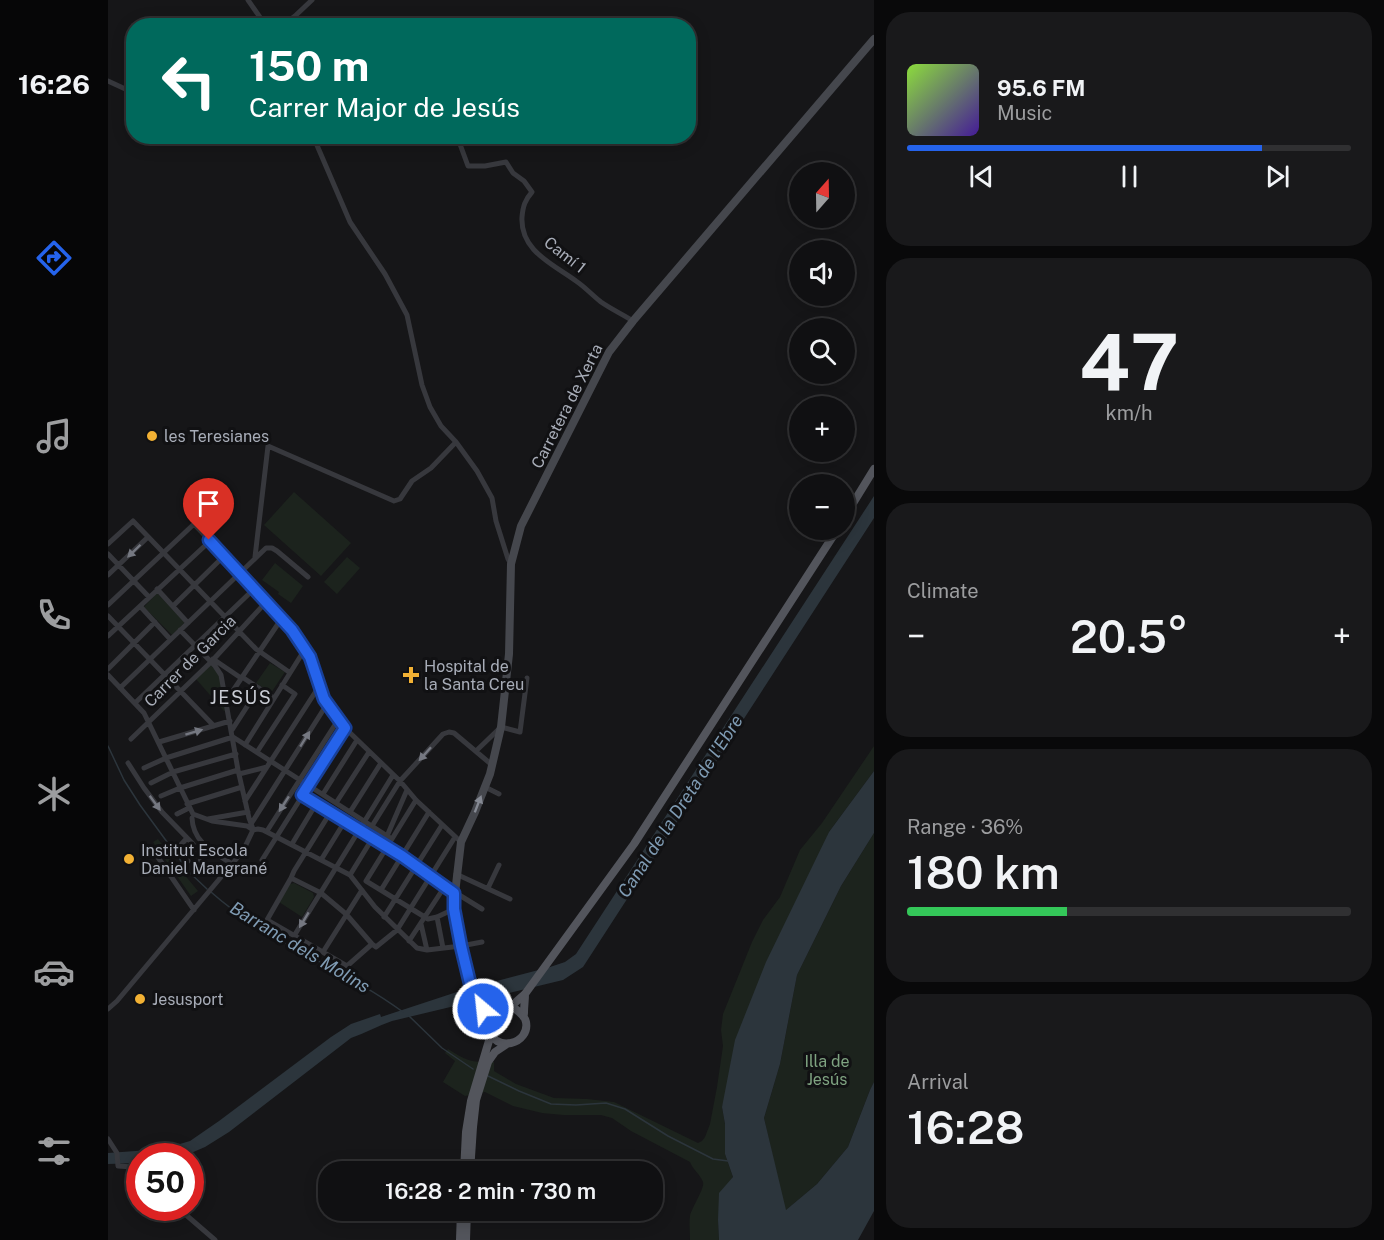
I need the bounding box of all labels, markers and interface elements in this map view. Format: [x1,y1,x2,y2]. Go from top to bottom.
text: 150 m [249,41,369,90]
icon: left [150,42,228,120]
text: 16:26 [18,68,90,100]
text: 95.6 FM [997,75,1085,101]
text: Carrer Major de Jesús [249,91,520,123]
text: Music [997,101,1052,125]
icon: previous [965,160,998,193]
icon: pause [1113,160,1146,193]
icon: next [1261,160,1294,193]
north arrow [789,162,855,228]
map controls [789,162,855,540]
street label: Camí 1 [540,233,590,277]
icon: directions [33,237,75,279]
button: sound [789,240,855,306]
text: 47 [1079,316,1179,408]
button: search [789,318,855,384]
street label: Carretera de Xerta [527,340,607,472]
button: + [789,396,855,462]
text: km/h [1105,401,1153,425]
icon: music [33,415,75,457]
place label: les Teresianes [164,427,269,446]
marker: les Teresianes [145,429,159,443]
button: − [789,474,855,540]
pin [183,478,234,540]
icon: arrive [192,487,225,520]
one-way arrow [126,544,141,558]
text: Climate [907,579,979,603]
icon: phone [33,594,75,636]
text: 20.5° [1070,610,1188,663]
street label: Carrer de Garcia [140,611,240,711]
text: − [907,617,925,655]
text: + [1333,617,1351,655]
place label: Hospital de la Santa Creu [424,657,524,694]
marker: Hospital de la Santa Creu [402,666,420,684]
district label: JESÚS [210,686,272,708]
water label: Canal de la Dreta de l'Ebre [613,711,747,901]
one-way arrow [185,727,203,736]
one-way arrow [299,731,310,747]
one-way arrow [419,746,432,761]
icon: climate [33,773,75,815]
one-way arrow [148,795,160,810]
one-way arrow [473,795,483,813]
one-way arrow [278,796,289,813]
text: Range · 36% [907,815,1023,839]
place label: Institut Escola Daniel Mangrané [141,841,267,878]
text: 180 km [907,846,1060,899]
marker: Institut Escola Daniel Mangrané [122,852,136,866]
water label: Barranc dels Molins [226,897,374,997]
one-way arrow [299,912,310,928]
icon: car [33,951,75,993]
position arrow [451,977,515,1041]
place label: Jesusport [152,990,224,1009]
marker: Jesusport [133,992,147,1006]
park label: Illa de Jesús [804,1052,850,1089]
text: Arrival [907,1070,969,1094]
text: 16:28 [907,1101,1024,1154]
icon: filters [33,1130,75,1172]
speed limit sign: 50 [126,1143,204,1221]
text: 16:28 · 2 min · 730 m [385,1178,596,1204]

